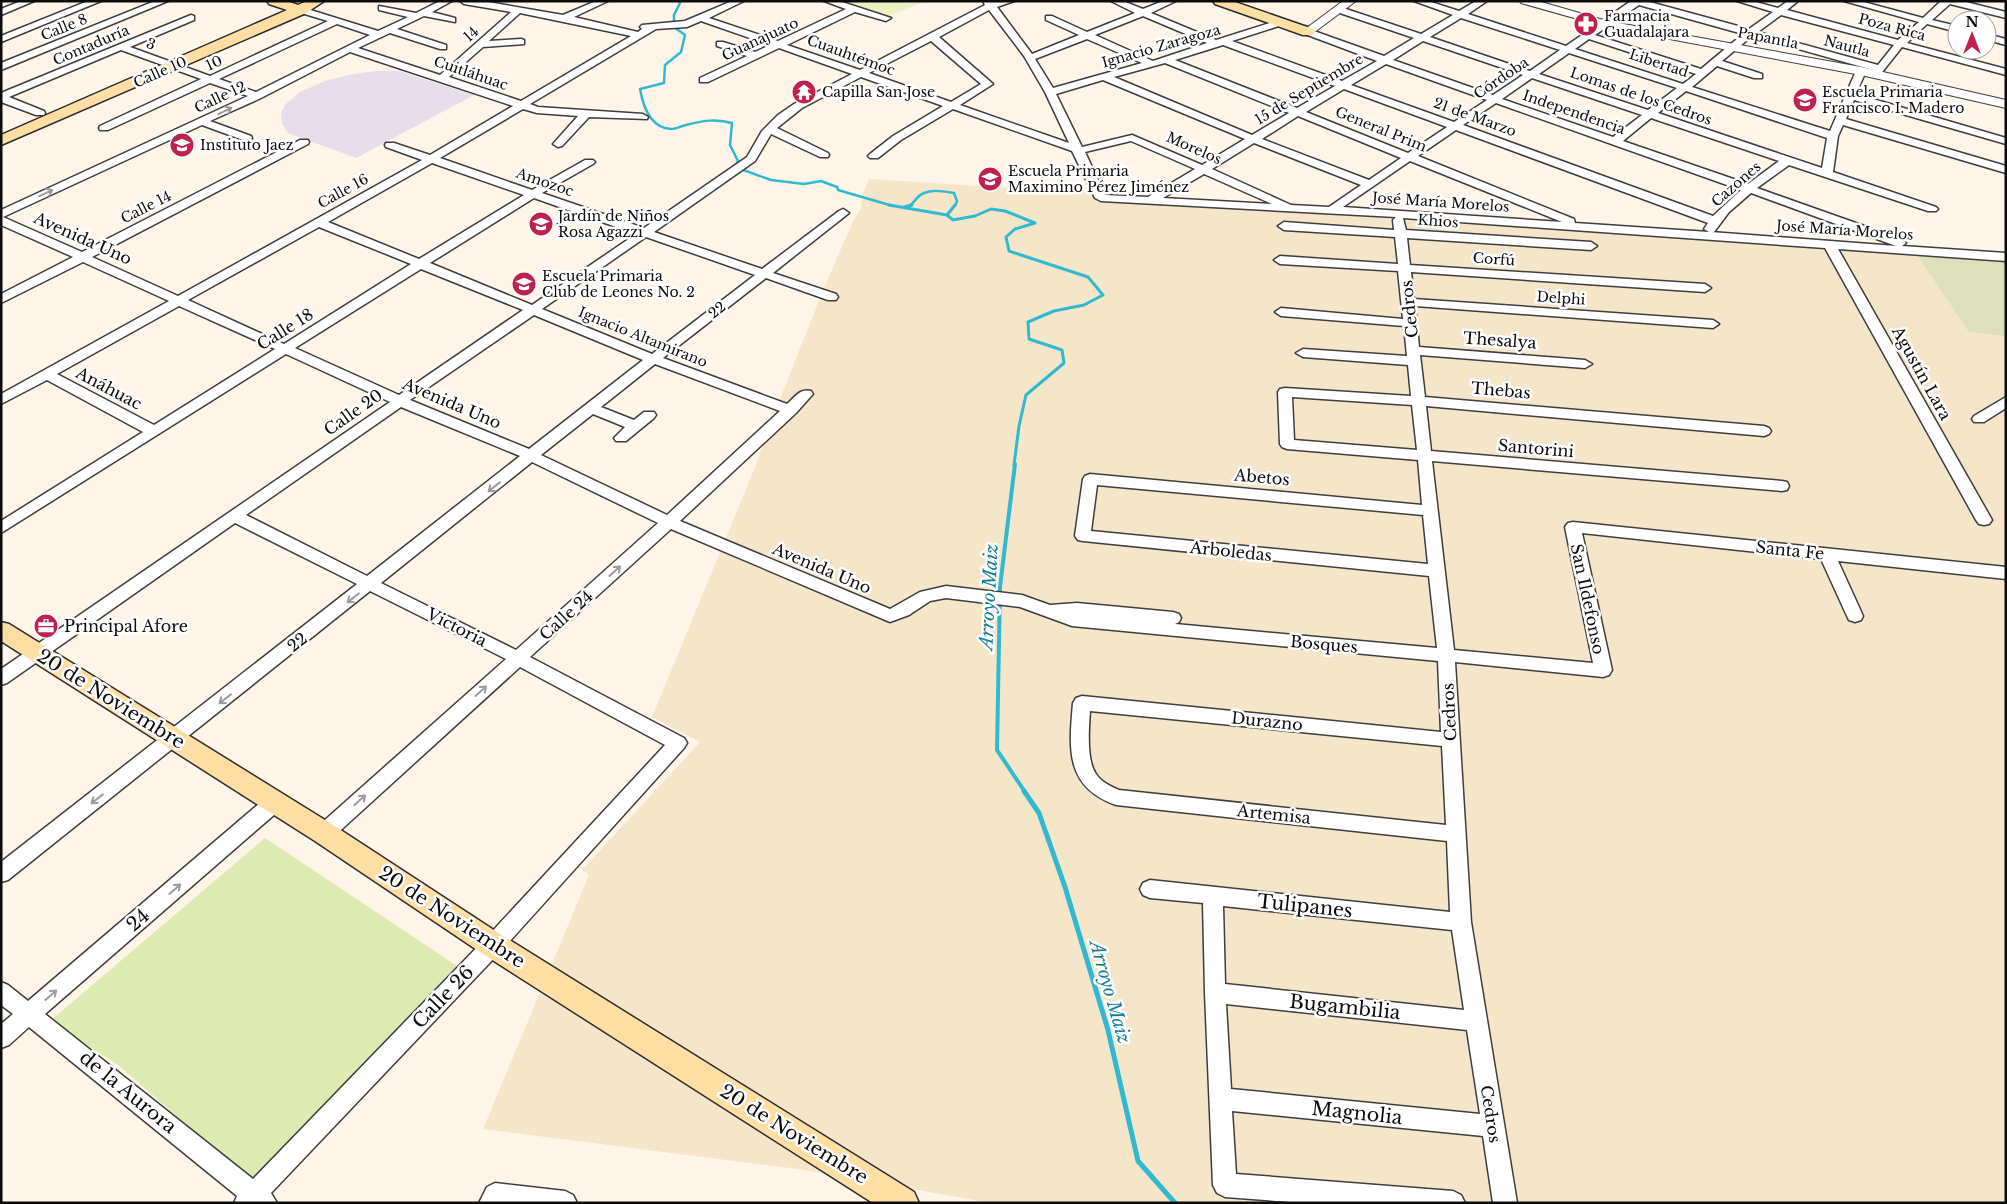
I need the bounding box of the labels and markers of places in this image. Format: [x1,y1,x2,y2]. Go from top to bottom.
place label: Farmacia Guadalajara [1604,7,1690,41]
pharmacy icon: Farmacia Guadalajara [1573,11,1599,37]
temple icon: Capilla San Jose [791,79,817,105]
place label: Capilla San Jose [822,83,935,101]
place label: Escuela Primaria Francisco I. Madero [1822,83,1964,117]
school or university icon: Escuela Primaria Francisco I. Madero [1792,87,1818,113]
school or university icon: Instituto Jaez [169,132,195,158]
place label: Instituto Jaez [200,136,294,154]
place label: Escuela Primaria Maximino Pérez Jiménez [1008,162,1189,196]
school or university icon: Escuela Primaria Maximino Pérez Jiménez [977,166,1003,192]
place label: Jardín de Niños Rosa Agazzi [556,207,669,241]
school or university icon: Jardín de Niños Rosa Agazzi [528,211,554,237]
place label: Escuela Primaria Club de Leones No. 2 [542,267,695,301]
school or university icon: Escuela Primaria Club de Leones No. 2 [511,271,537,297]
office icon: Principal Afore [33,613,59,639]
place label: Principal Afore [64,616,188,636]

